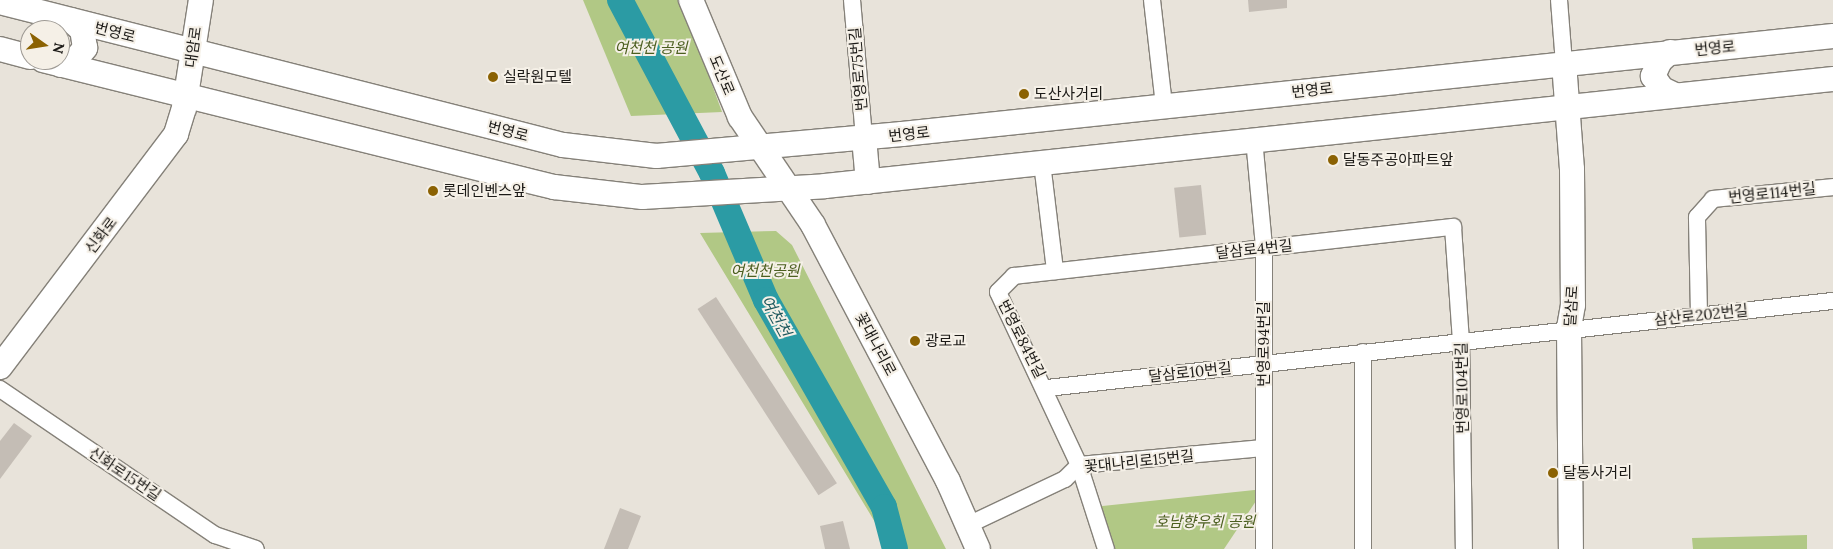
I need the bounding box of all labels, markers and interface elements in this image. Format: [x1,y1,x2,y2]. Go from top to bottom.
street label: 번영로 [93,18,137,46]
north arrow [20,20,70,70]
street label: 대암로 [181,25,205,69]
street label: 번영로75번길 [845,26,871,112]
street label: 번영로 [1693,37,1737,59]
park label: 여천천 공원 [615,39,687,57]
text: N [49,41,69,55]
street label: 도산로 [706,52,738,98]
place label: 실락원모텔 [503,68,572,86]
marker: 실락원모텔 [487,71,499,83]
street label: 번영로 [1290,79,1334,101]
place label: 도산사거리 [1034,85,1103,103]
marker: 도산사거리 [1018,88,1030,100]
street label: 번영로 [486,117,530,145]
street label: 번영로 [887,123,931,145]
place label: 달동주공아파트앞 [1343,151,1453,169]
marker: 달동주공아파트앞 [1327,154,1339,166]
street label: 번영로114번길 [1727,179,1817,207]
place label: 롯데인벤스앞 [443,182,526,200]
marker: 롯데인벤스앞 [427,185,439,197]
street label: 신화로 [81,213,121,257]
street label: 달삼로4번길 [1215,236,1293,262]
park label: 여천천공원 [731,262,799,280]
street label: 달삼로 [1561,285,1581,327]
water label: 여천천 [757,292,795,340]
street label: 번영로84번길 [995,297,1049,381]
street label: 번영로94번길 [1255,301,1273,387]
street label: 삼산로202번길 [1653,301,1749,329]
street label: 꽃대나리로 [852,309,900,379]
place label: 광로교 [925,332,966,350]
marker: 광로교 [909,335,921,347]
street label: 번영로104번길 [1452,342,1472,434]
street label: 달삼로10번길 [1147,359,1233,385]
street label: 신화로15번길 [86,443,164,505]
street label: 꽃대나리로15번길 [1083,446,1195,476]
place label: 달동사거리 [1563,464,1632,482]
marker: 달동사거리 [1547,467,1559,479]
park label: 호남향우회 공원 [1155,513,1255,531]

